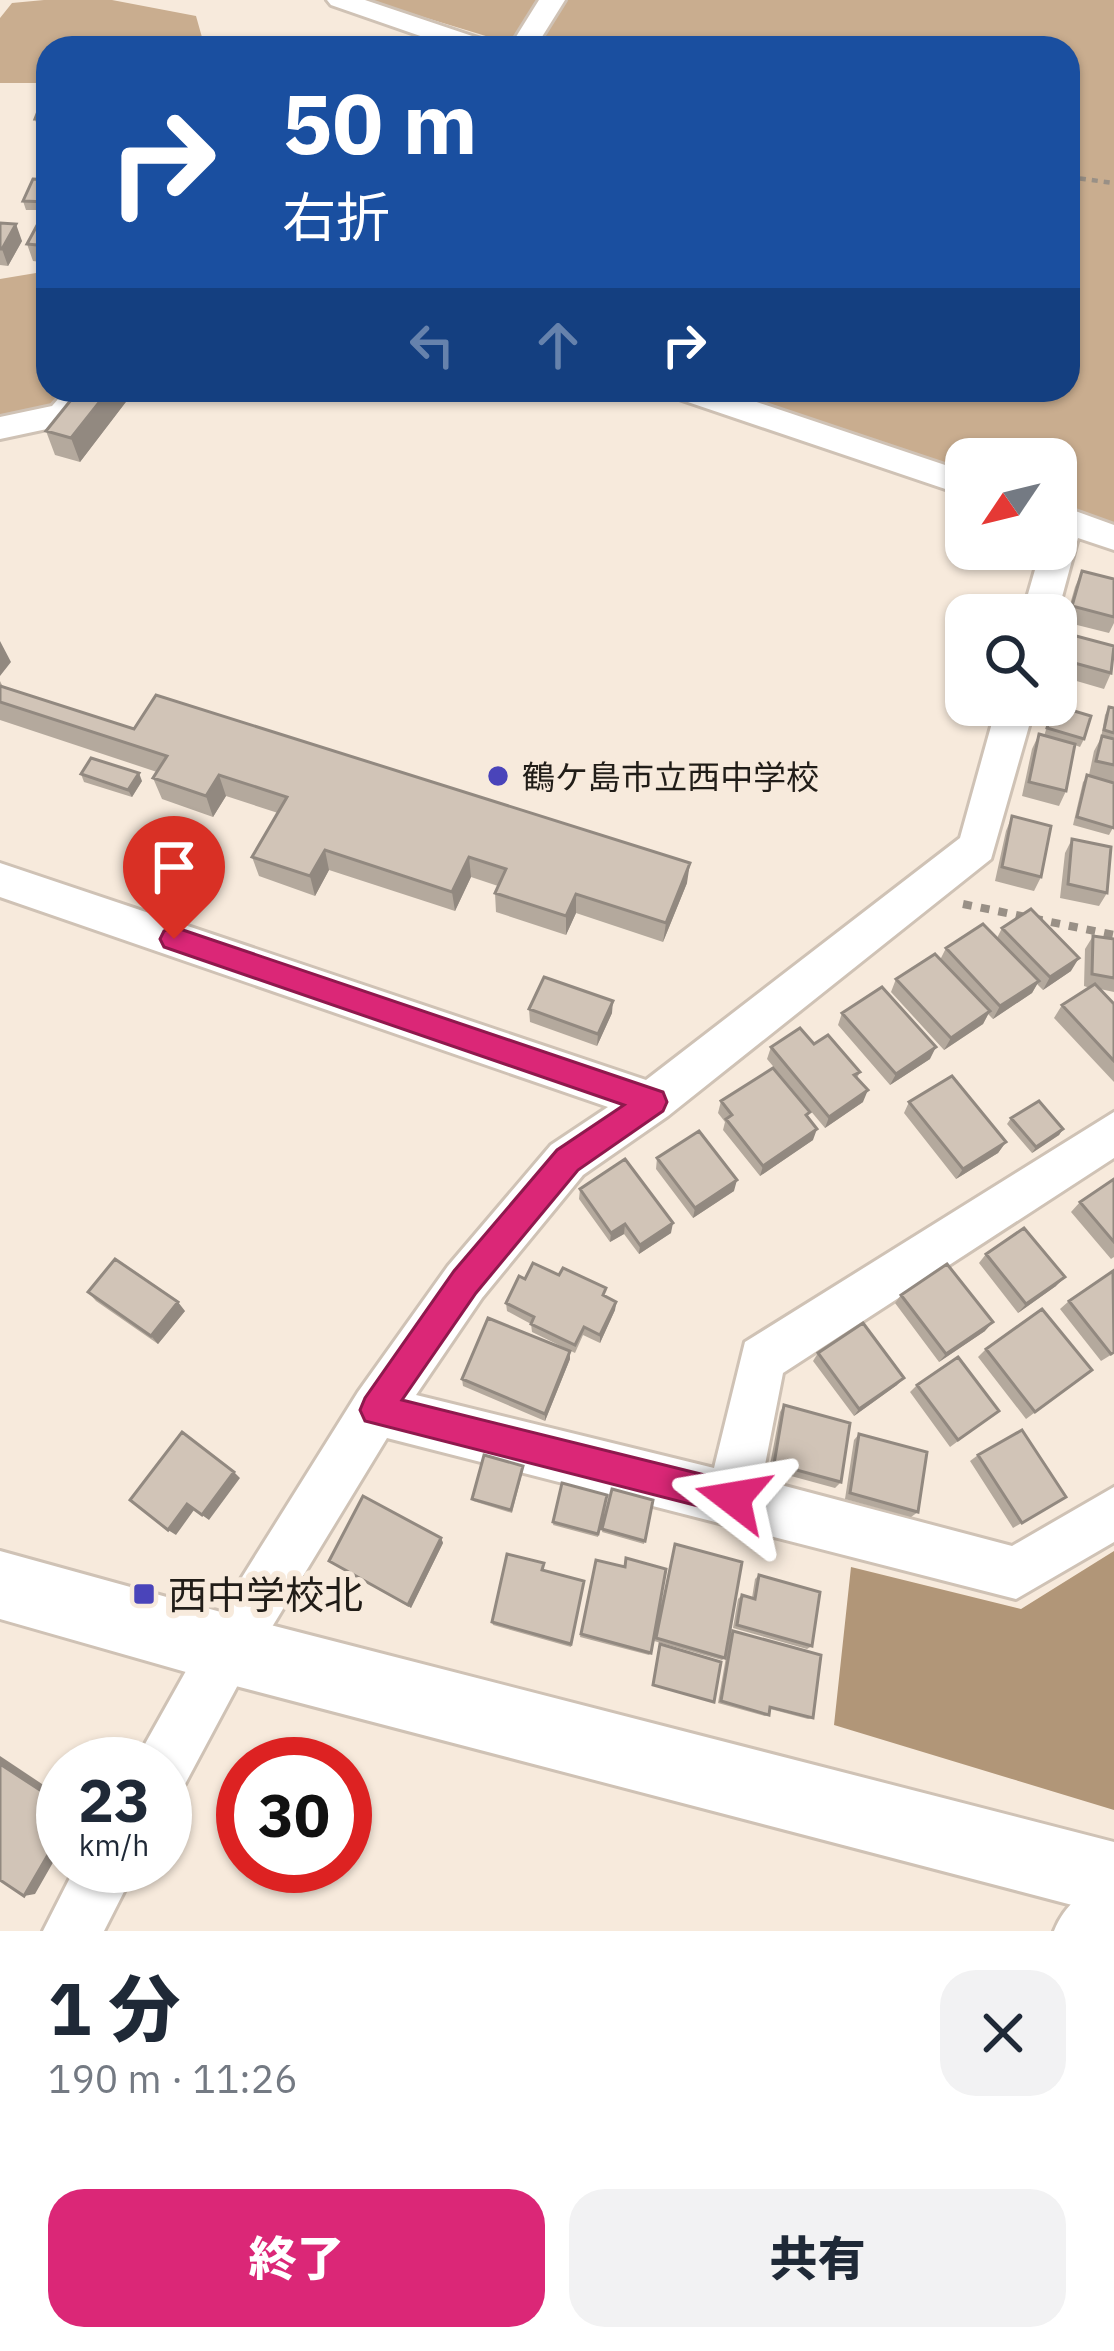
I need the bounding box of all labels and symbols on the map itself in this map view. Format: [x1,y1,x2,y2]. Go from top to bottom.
north arrow [945,438,1077,570]
place label: 鶴ケ島市立西中学校 [522,755,819,798]
marker: 鶴ケ島市立西中学校 [485,763,511,789]
pin [123,816,225,939]
position arrow [670,1435,796,1561]
place label: 西中学校北 [168,1569,363,1620]
marker: 西中学校北 [131,1581,157,1607]
speed limit sign: 30 [216,1737,372,1893]

